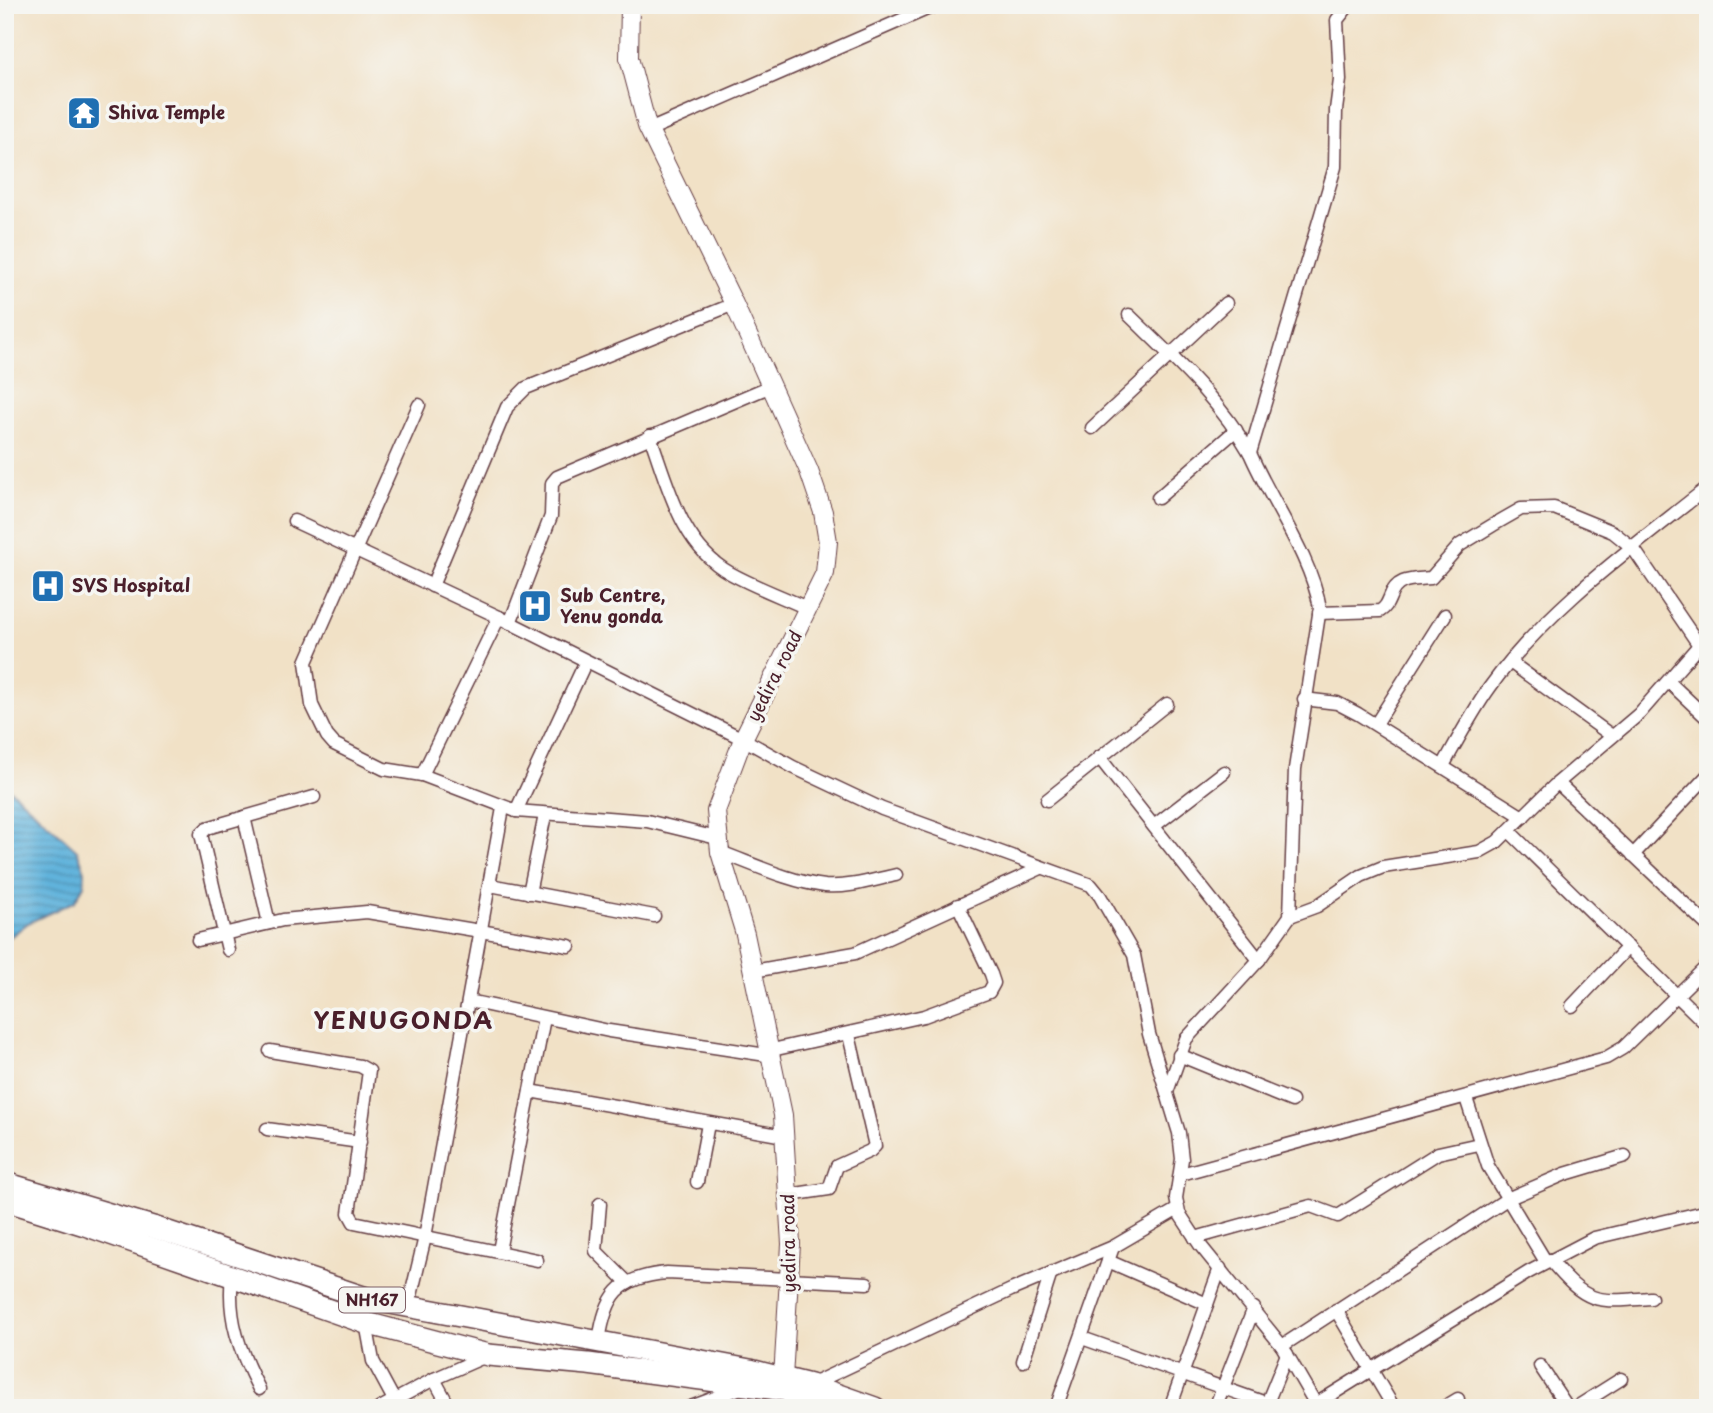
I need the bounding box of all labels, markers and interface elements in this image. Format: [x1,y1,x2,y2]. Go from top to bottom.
temple icon: Shiva Temple [65,94,103,132]
place label: Shiva Temple [108,98,225,125]
hospital icon: SVS Hospital [29,567,67,605]
place label: SVS Hospital [72,571,190,598]
place label: Sub Centre, Yenu gonda [560,581,666,629]
hospital icon: Sub Centre, Yenu gonda [516,587,554,625]
street label: yedira road [739,625,808,726]
district label: YENUGONDA [314,1001,494,1037]
street label: yedira road [773,1193,802,1293]
road number: NH167 [339,1288,405,1312]

